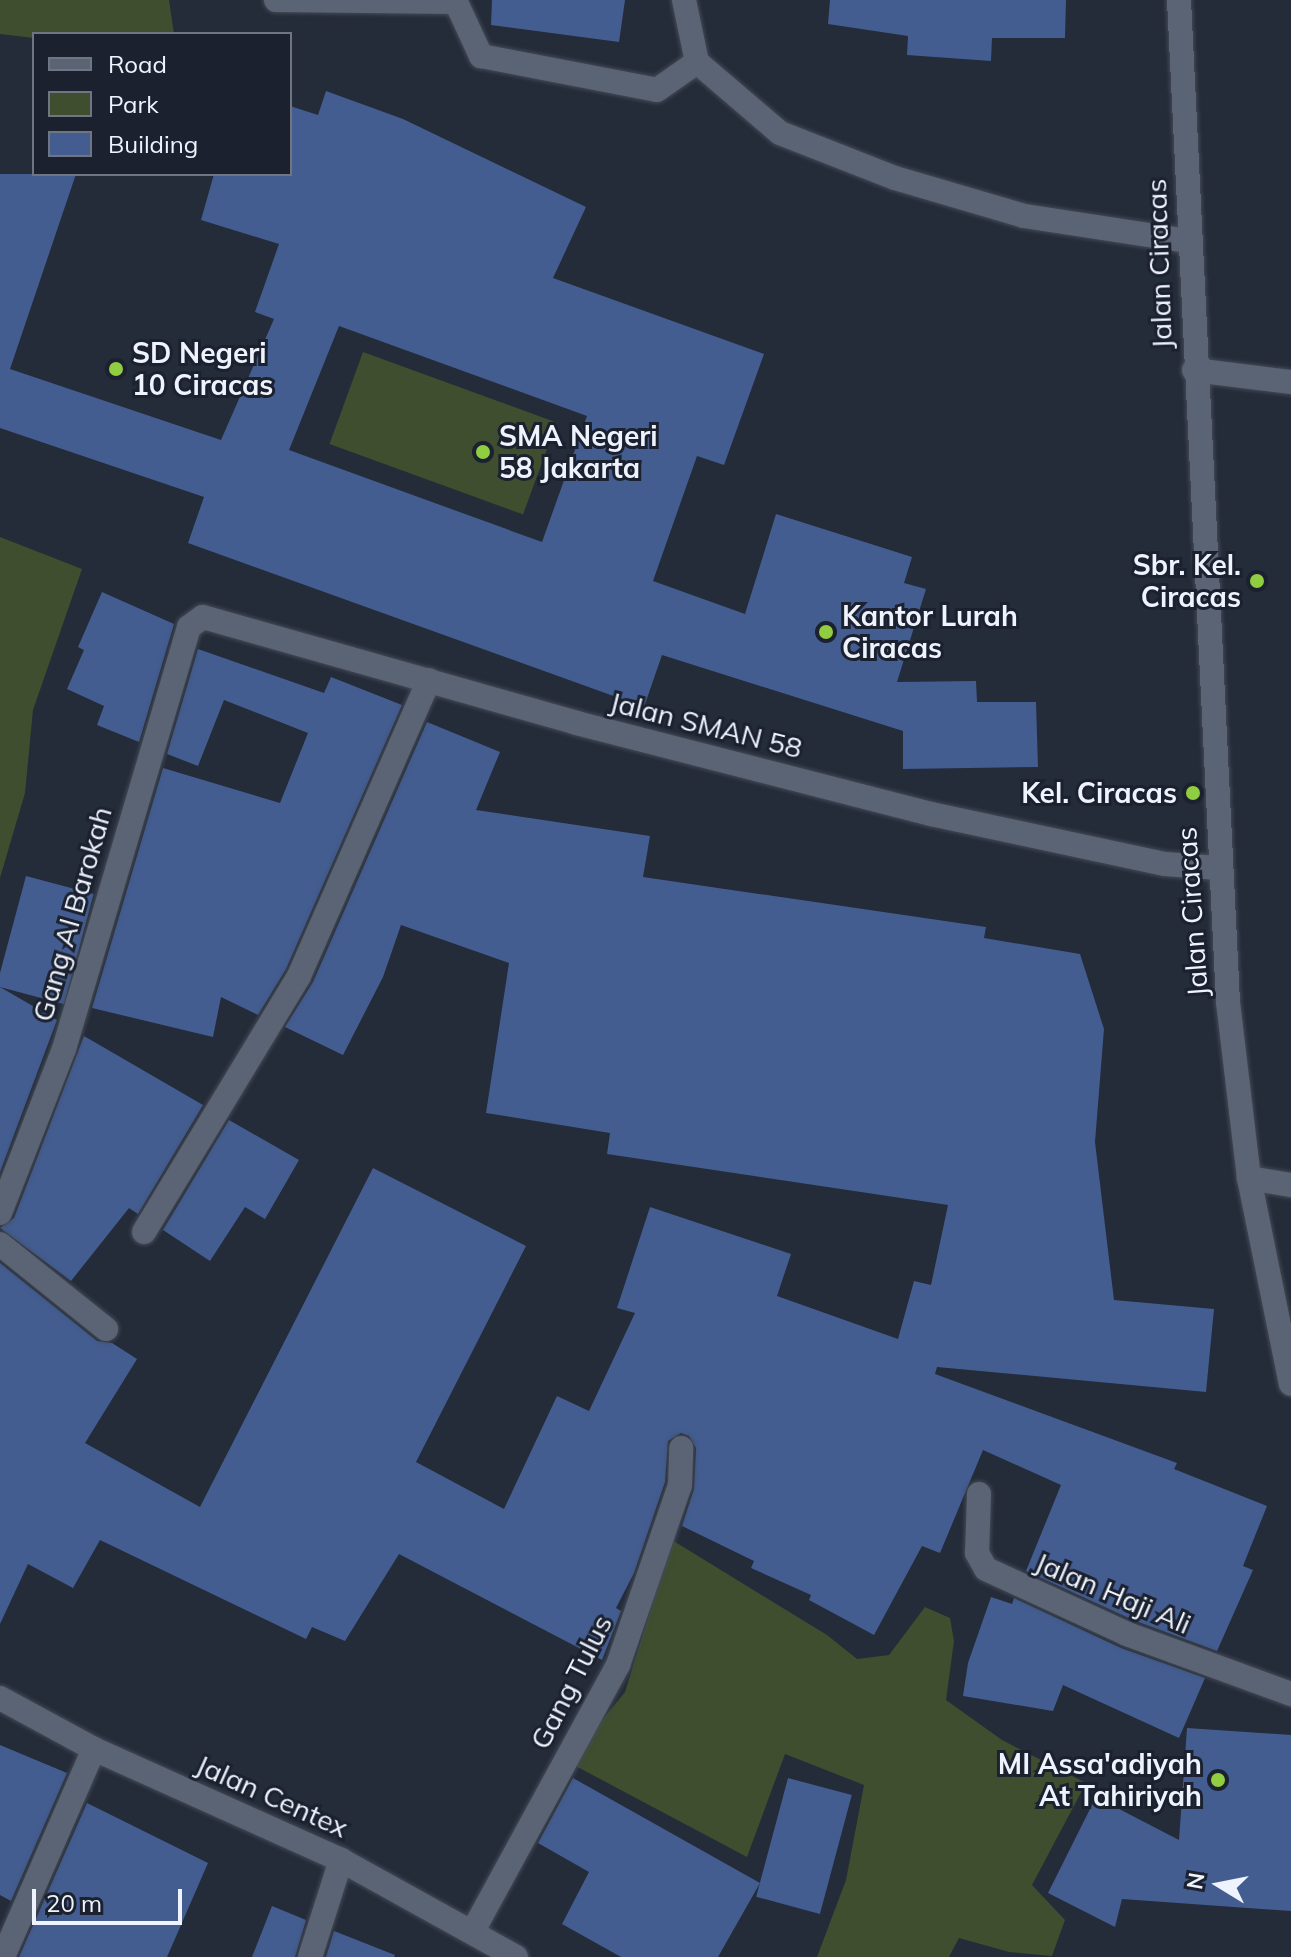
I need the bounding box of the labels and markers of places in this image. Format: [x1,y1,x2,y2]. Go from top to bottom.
place label: SD Negeri 10 Ciracas [132,336,273,402]
marker: SD Negeri 10 Ciracas [107,360,125,378]
place label: SMA Negeri 58 Jakarta [499,419,658,485]
marker: SMA Negeri 58 Jakarta [474,443,492,461]
place label: Sbr. Kel. Ciracas [1133,548,1241,614]
marker: Sbr. Kel. Ciracas [1248,572,1266,590]
place label: Kantor Lurah Ciracas [842,599,1018,665]
marker: Kantor Lurah Ciracas [817,623,835,641]
place label: Kel. Ciracas [1021,776,1177,810]
marker: Kel. Ciracas [1184,784,1202,802]
place label: MI Assa'adiyah At Tahiriyah [998,1747,1202,1813]
marker: MI Assa'adiyah At Tahiriyah [1209,1771,1227,1789]

